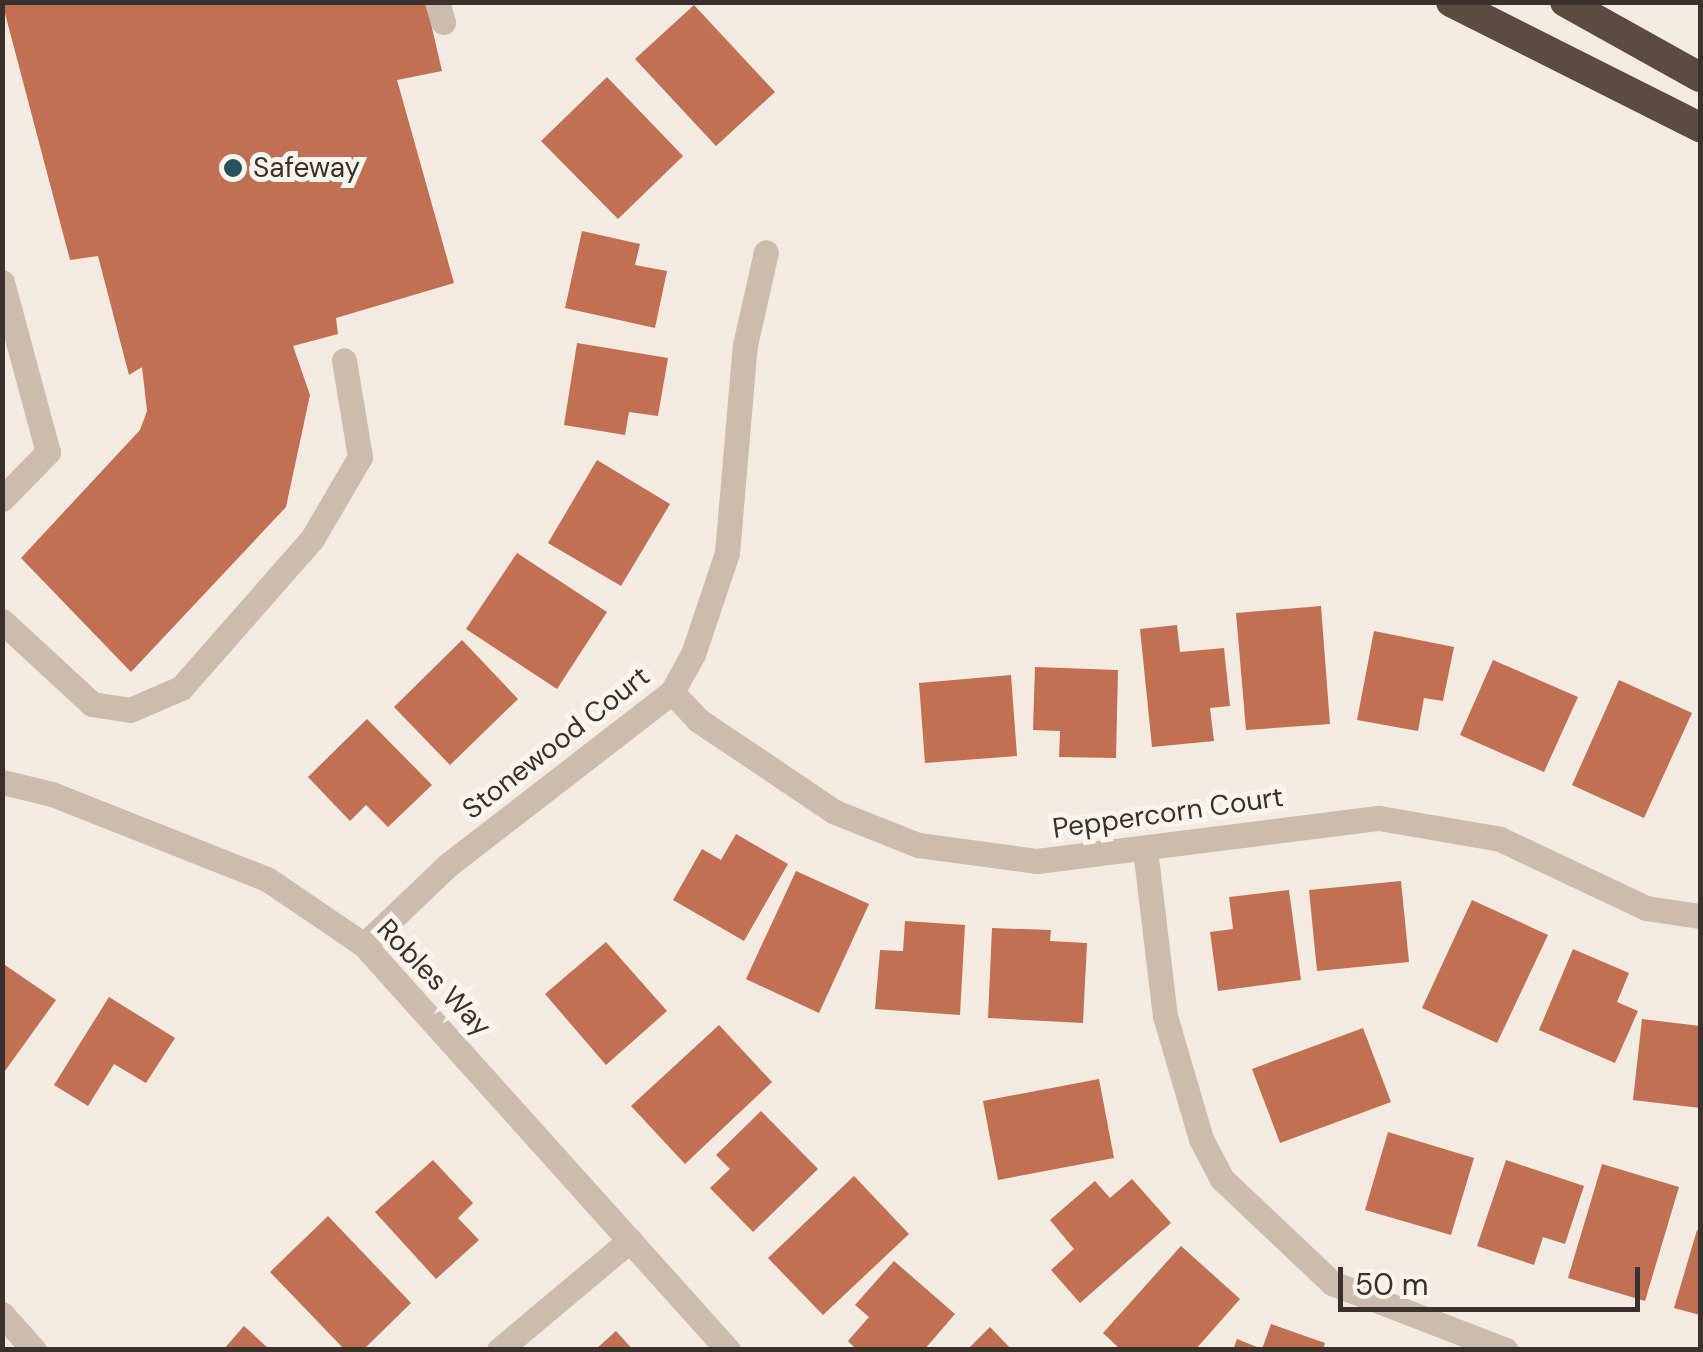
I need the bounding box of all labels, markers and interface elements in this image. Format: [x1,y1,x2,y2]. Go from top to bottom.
place label: Safeway [253,151,360,185]
marker: Safeway [222,157,244,179]
street label: Stonewood Court [456,660,656,826]
street label: Peppercorn Court [1050,780,1286,846]
street label: Robles Way [370,912,498,1044]
scale bar [1343,1247,1646,1309]
text: 50 m [1355,1265,1429,1304]

